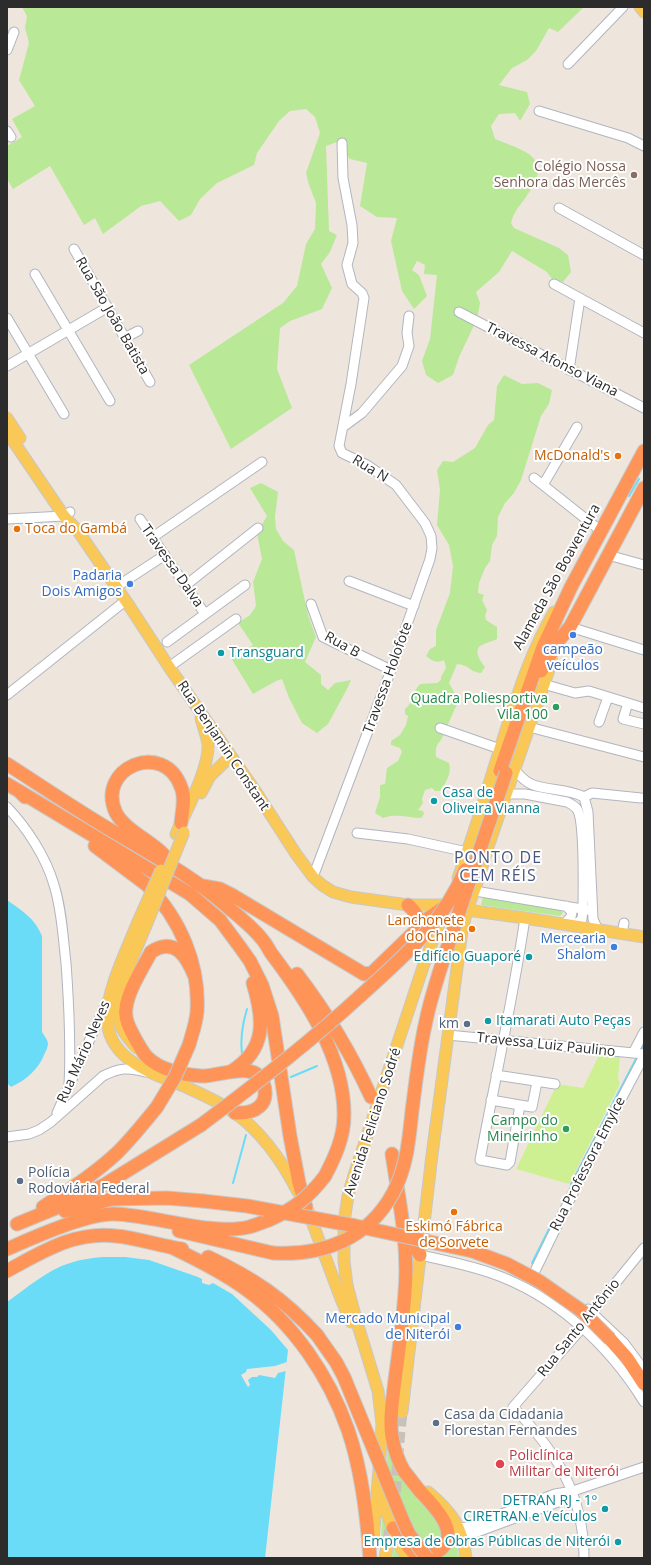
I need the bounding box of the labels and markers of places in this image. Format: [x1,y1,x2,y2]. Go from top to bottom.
place label: Colégio Nossa Senhora das Mercês [494,159,626,192]
marker: Colégio Nossa Senhora das Mercês [629,170,639,180]
place label: McDonald's [534,448,610,464]
marker: McDonald's [613,451,623,461]
place label: Toca do Gambá [25,521,127,537]
marker: Toca do Gambá [12,524,22,534]
place label: Padaria Dois Amigos [42,568,122,600]
marker: Padaria Dois Amigos [125,579,135,589]
marker: campeão veículos [568,630,578,640]
place label: campeão veículos [543,642,603,674]
place label: Transguard [229,645,304,661]
marker: Transguard [216,648,226,658]
place label: Quadra Poliesportiva Vila 100 [411,691,548,724]
marker: Quadra Poliesportiva Vila 100 [551,702,561,712]
place label: Casa de Oliveira Vianna [442,785,540,818]
marker: Casa de Oliveira Vianna [429,796,439,806]
place label: Lanchonete do China [387,913,464,946]
marker: Lanchonete do China [467,924,477,934]
place label: Mercearia Shalom [540,931,606,964]
marker: Mercearia Shalom [609,942,619,952]
place label: Edifício Guaporé [413,949,521,965]
marker: Edifício Guaporé [524,952,534,962]
place label: Itamarati Auto Peças [496,1013,631,1029]
place label: km [439,1016,459,1032]
marker: Itamarati Auto Peças [483,1016,493,1026]
marker: km [462,1019,472,1029]
place label: Campo do Mineirinho [487,1113,558,1146]
marker: Campo do Mineirinho [561,1124,571,1134]
place label: Polícia Rodoviária Federal [28,1165,150,1198]
marker: Polícia Rodoviária Federal [15,1176,25,1186]
marker: Eskimó Fábrica de Sorvete [449,1207,459,1217]
place label: Eskimó Fábrica de Sorvete [405,1219,503,1252]
place label: Mercado Municipal de Niterói [325,1311,450,1344]
marker: Mercado Municipal de Niterói [453,1322,463,1332]
place label: Casa da Cidadania Florestan Fernandes [444,1407,577,1440]
marker: Casa da Cidadania Florestan Fernandes [431,1418,441,1428]
place label: Policlínica Militar de Niterói [509,1448,619,1480]
marker: Policlínica Militar de Niterói [494,1458,506,1470]
place label: DETRAN RJ - 1º CIRETRAN e Veículos [463,1493,597,1526]
marker: DETRAN RJ - 1º CIRETRAN e Veículos [600,1504,610,1514]
place label: Empresa de Obras Públicas de Niterói [364,1534,610,1550]
marker: Empresa de Obras Públicas de Niterói [613,1537,623,1547]

